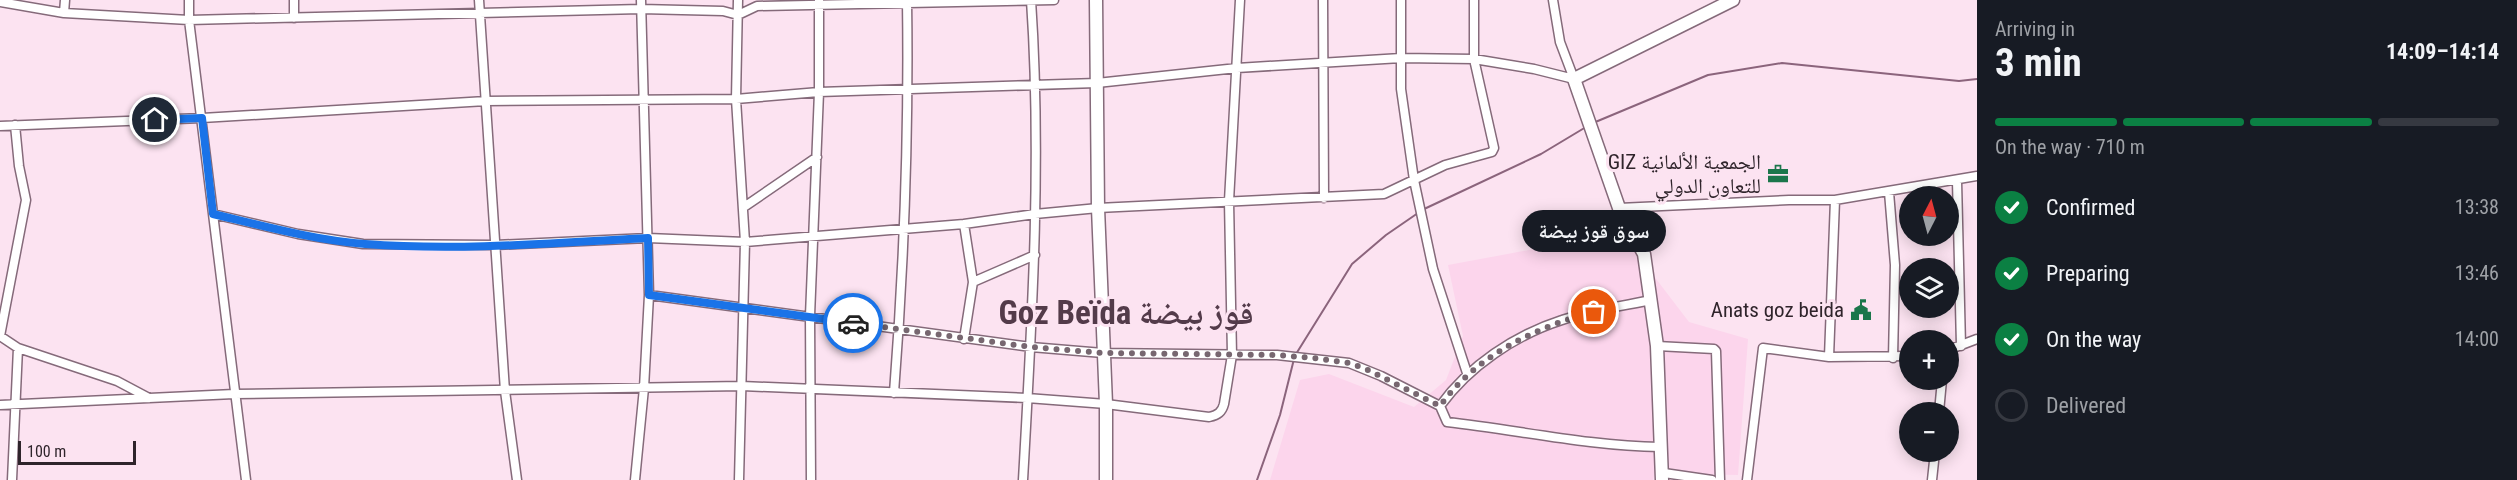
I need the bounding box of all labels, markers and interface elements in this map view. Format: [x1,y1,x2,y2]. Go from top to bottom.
text: Arriving in [1995,17,2075,41]
text: 14:09–14:14 [2386,39,2499,64]
text: 3 min [1995,40,2082,86]
pin [129,94,180,145]
icon: home [138,103,171,136]
text: On the way · 710 m [1995,135,2145,159]
place label: GIZ الجمعية الألمانية للتعاون الدولي [1608,150,1761,202]
office icon: GIZ الجمعية الألمانية للتعاون الدولي [1766,162,1790,186]
north arrow [1899,186,1959,246]
map controls [1899,186,1959,462]
icon: check [1995,191,2028,224]
text: Confirmed [2046,195,2135,220]
text: 13:38 [2455,195,2499,219]
callout: سوق قوز بيضة [1522,210,1666,252]
text: سوق قوز بيضة [1539,219,1649,243]
icon: check [1995,257,2028,290]
button: layers [1899,258,1959,318]
text: Preparing [2046,261,2130,286]
text: 13:46 [2455,261,2499,285]
pin [1568,286,1619,337]
courier [823,293,883,353]
district label: Goz Beïda قوز بيضة [999,293,1253,332]
icon: bag [1577,295,1610,328]
place label: Anats goz beida [1711,298,1844,322]
public building icon: Anats goz beida [1849,298,1873,322]
icon: car [837,307,870,340]
icon: check [1995,323,2028,356]
text: On the way [2046,327,2141,352]
text: 14:00 [2455,327,2499,351]
button: + [1899,330,1959,390]
text: Delivered [2046,393,2126,418]
button: − [1899,402,1959,462]
scale bar [18,438,136,466]
text: 100 m [27,442,66,461]

